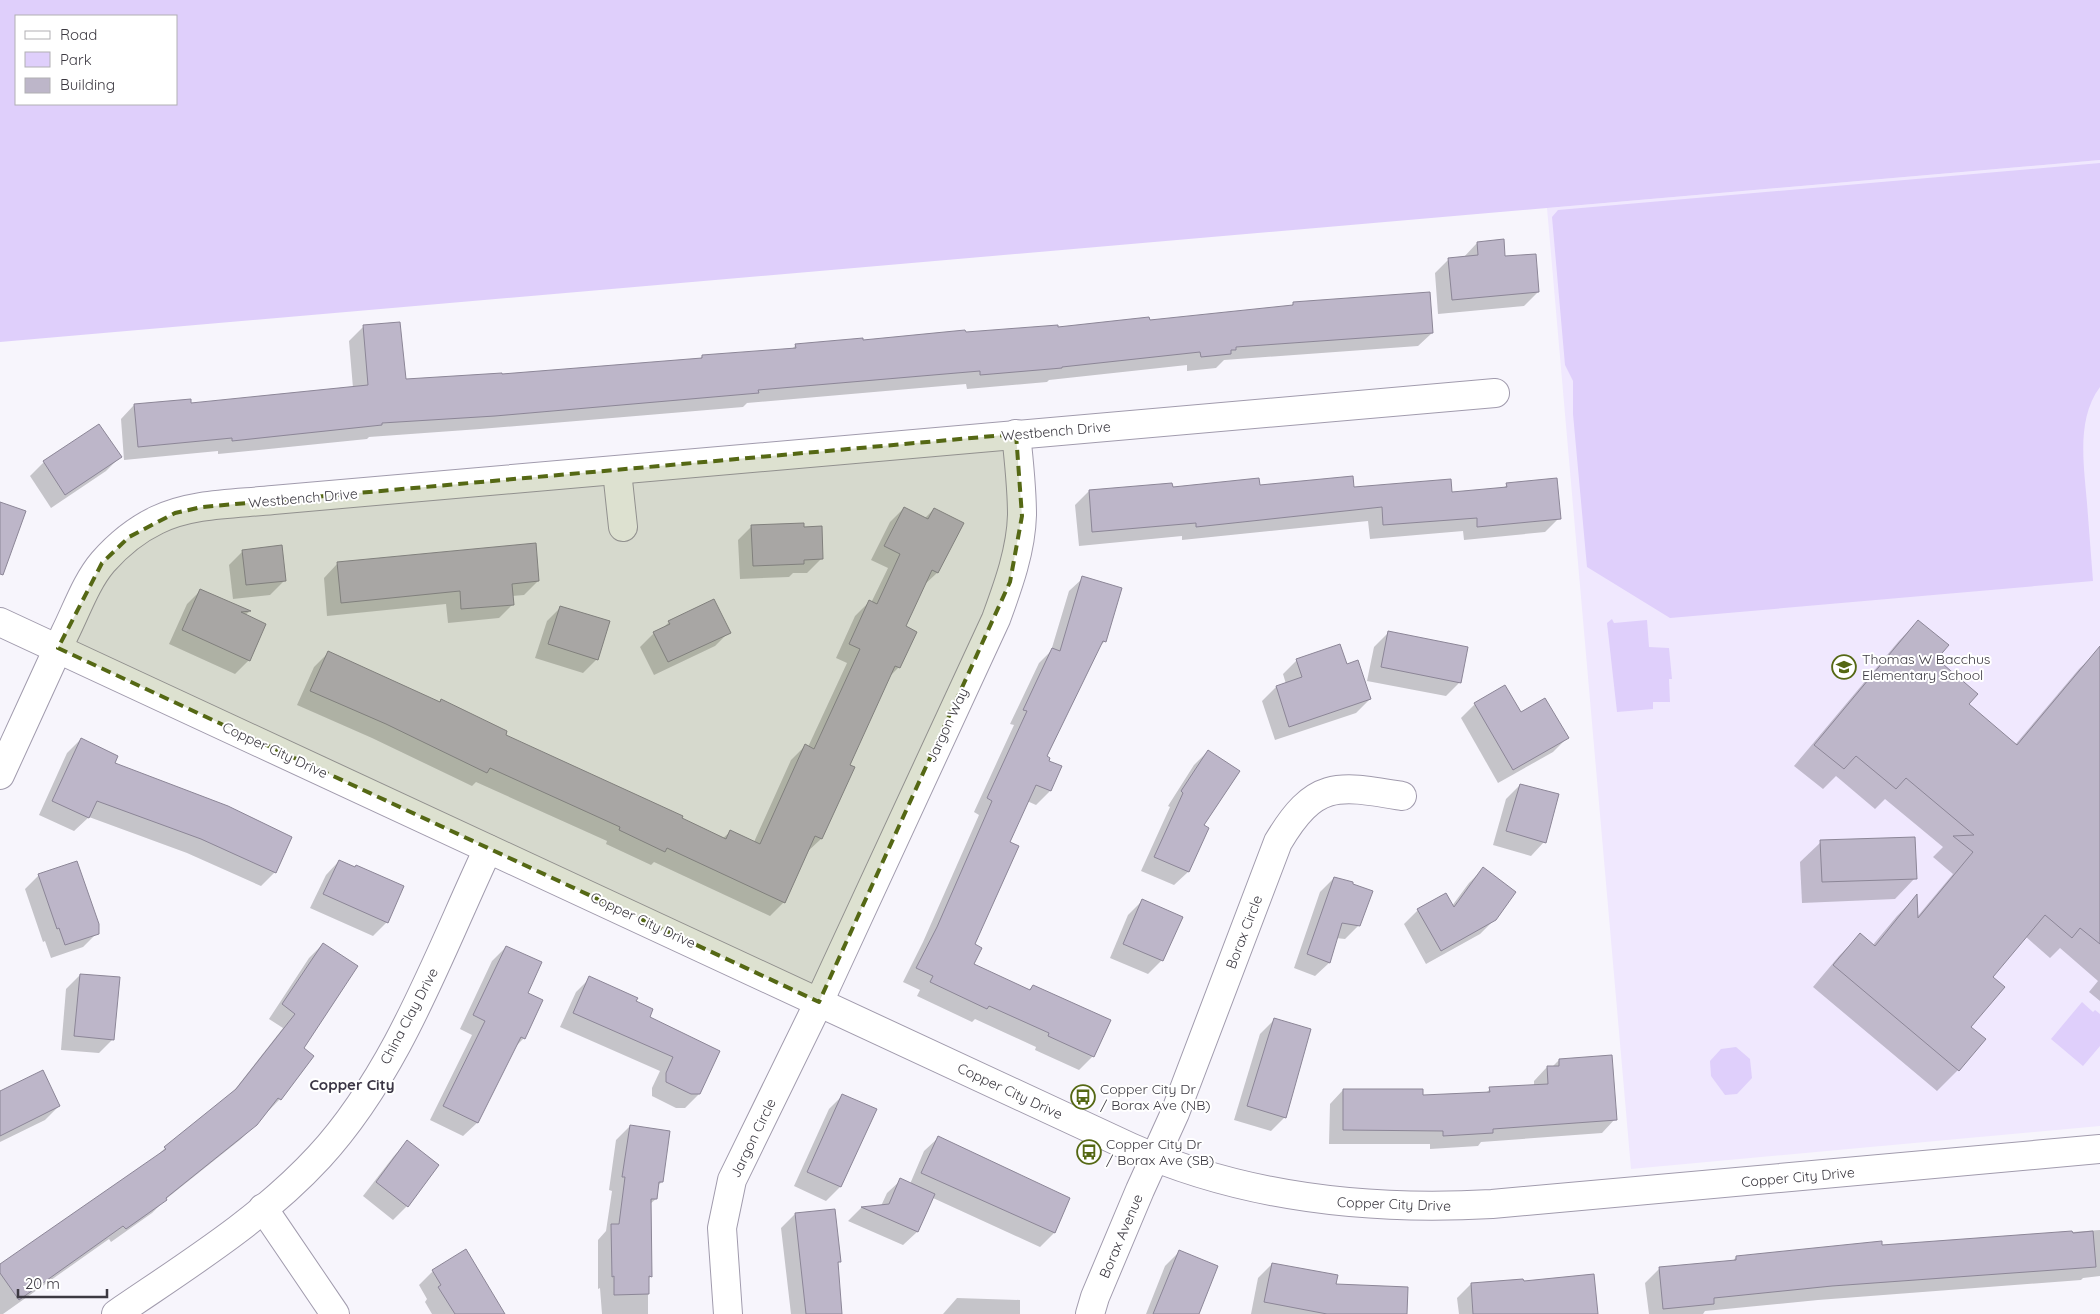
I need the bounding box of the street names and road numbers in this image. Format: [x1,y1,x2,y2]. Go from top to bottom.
street label: Westbench Drive [1001,417,1112,445]
street label: Westbench Drive [248,484,359,512]
street label: Jargon Way [922,685,972,765]
street label: Copper City Drive [220,718,331,782]
street label: Copper City Drive [588,888,699,952]
street label: Borax Circle [1222,893,1266,971]
street label: China Clay Drive [376,965,442,1067]
street label: Copper City Drive [955,1059,1066,1123]
street label: Jargon Circle [726,1095,780,1181]
street label: Copper City Drive [1740,1163,1856,1191]
street label: Borax Avenue [1095,1191,1147,1281]
street label: Copper City Drive [1337,1193,1451,1215]

